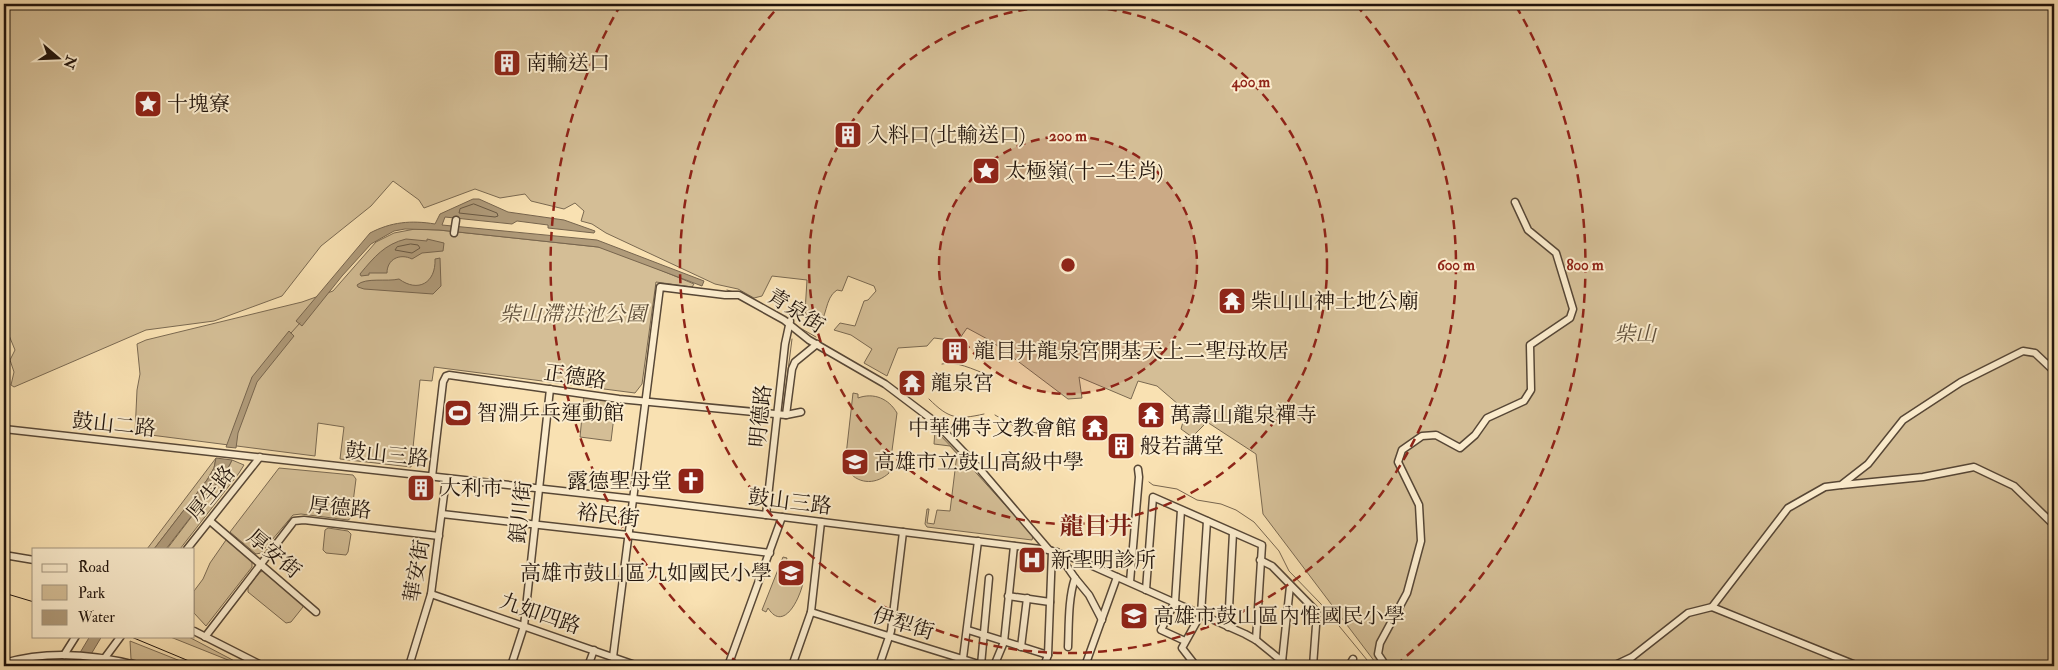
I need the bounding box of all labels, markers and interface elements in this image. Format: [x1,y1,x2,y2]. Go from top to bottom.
north arrow [32,32,82,82]
building icon: 南輸送口 [492,48,522,78]
place label: 南輸送口 [526,50,610,77]
text: N [60,52,80,71]
text: 400 m [1231,73,1270,92]
place icon: 十塊寮 [133,89,163,119]
place label: 十塊寮 [167,91,230,118]
building icon: 入料口(北輸送口) [833,120,863,150]
place label: 入料口(北輸送口) [867,122,1025,149]
text: 200 m [1049,127,1087,146]
place icon: 太極嶺(十二生肖) [971,156,1001,186]
place label: 太極嶺(十二生肖) [1005,158,1163,185]
centre of rings [1059,256,1077,274]
text: 600 m [1437,256,1475,275]
text: 800 m [1566,256,1604,275]
street label: 青泉街 [762,283,830,339]
temple icon: 柴山山神土地公廟 [1217,286,1247,316]
place label: 柴山山神土地公廟 [1251,288,1419,315]
park label: 柴山滯洪池公園 [500,301,649,328]
park label: 柴山 [1614,321,1658,348]
building icon: 龍目井龍泉宮開基天上二聖母故居 [940,336,970,366]
place label: 龍目井龍泉宮開基天上二聖母故居 [974,338,1289,365]
street label: 正德路 [542,359,608,395]
temple icon: 龍泉宮 [897,368,927,398]
place label: 龍泉宮 [931,370,994,397]
street label: 明德路 [744,383,778,449]
sports icon: 智淵乒乓運動館 [443,398,473,428]
place label: 智淵乒乓運動館 [477,400,624,427]
temple icon: 萬壽山龍泉禪寺 [1136,400,1166,430]
place label: 萬壽山龍泉禪寺 [1170,402,1317,429]
street label: 鼓山二路 [71,407,157,443]
temple icon: 中華佛寺文教會館 [1080,413,1110,443]
place label: 中華佛寺文教會館 [908,415,1076,442]
building icon: 般若講堂 [1106,431,1136,461]
place label: 般若講堂 [1140,433,1224,460]
street label: 鼓山三路 [344,437,430,473]
school or university icon: 高雄市立鼓山高級中學 [840,447,870,477]
place label: 高雄市立鼓山高級中學 [874,449,1084,476]
street label: 厚生路 [181,460,241,526]
church icon: 露德聖母堂 [676,466,706,496]
place label: 露德聖母堂 [567,468,672,495]
building icon: 大利市 [406,473,436,503]
place label: 大利市 [440,475,503,502]
street label: 銀川街 [504,479,538,545]
street label: 鼓山三路 [747,483,833,521]
street label: 厚德路 [307,491,373,525]
street label: 裕民街 [575,499,641,533]
district label: 龍目井 [1060,511,1132,542]
street label: 厚安街 [241,523,307,585]
street label: 華安街 [398,538,436,604]
hospital icon: 新聖明診所 [1017,545,1047,575]
place label: 新聖明診所 [1051,547,1156,574]
legend [32,548,195,638]
text: Road [78,558,110,577]
school or university icon: 高雄市鼓山區九如國民小學 [776,558,806,588]
place label: 高雄市鼓山區九如國民小學 [520,560,772,587]
text: Park [78,584,105,603]
street label: 九如四路 [496,588,584,640]
school or university icon: 高雄市鼓山區內惟國民小學 [1119,601,1149,631]
street label: 伊犁街 [869,602,937,646]
place label: 高雄市鼓山區內惟國民小學 [1153,603,1405,630]
text: Water [77,608,115,627]

